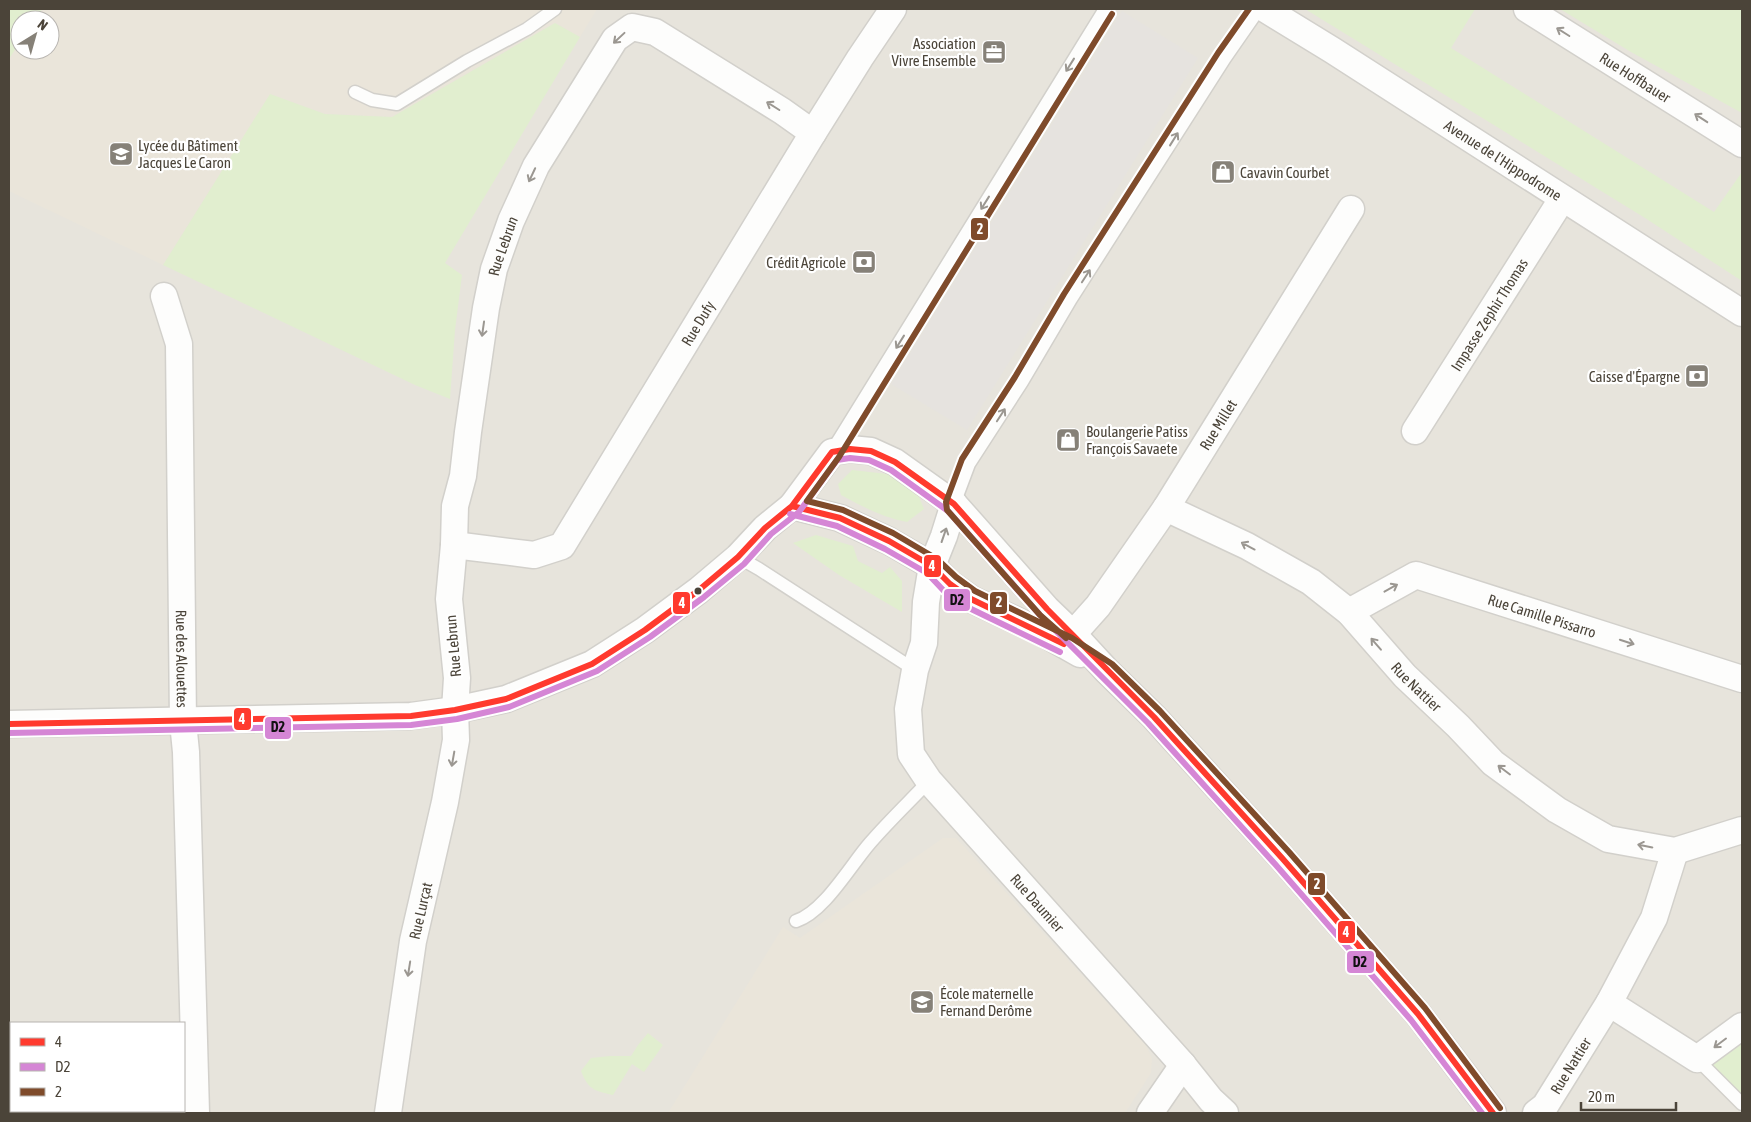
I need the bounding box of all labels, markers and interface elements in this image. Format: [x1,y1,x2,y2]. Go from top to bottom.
north arrow [10,10,60,60]
text: N [35,16,51,33]
one-way arrow [1557,26,1571,36]
one-way arrow [612,32,625,44]
place label: Association Vivre Ensemble [891,35,976,69]
office icon: Association Vivre Ensemble [981,39,1007,65]
street label: Rue Hoffbauer [1597,49,1674,106]
one-way arrow [1065,58,1076,72]
one-way arrow [766,100,780,111]
one-way arrow [1695,112,1709,122]
street label: Avenue de l'Hippodrome [1442,116,1565,204]
one-way arrow [1169,133,1179,147]
place label: Lycée du Bâtiment Jacques Le Caron [138,137,238,171]
school or university icon: Lycée du Bâtiment Jacques Le Caron [108,141,134,167]
shop icon: Cavavin Courbet [1210,159,1236,185]
place label: Cavavin Courbet [1240,164,1329,181]
one-way arrow [527,167,537,182]
one-way arrow [980,196,990,210]
street label: Rue Lebrun [484,213,521,277]
line badge: 2 [970,217,989,241]
text: 2 [977,221,984,237]
bank icon: Crédit Agricole [851,249,877,275]
place label: Crédit Agricole [766,254,846,271]
street label: Impasse Zephir Thomas [1447,255,1531,374]
one-way arrow [1081,270,1091,284]
street label: Rue Dufy [677,297,718,349]
one-way arrow [478,320,488,336]
one-way arrow [894,334,904,348]
bank icon: Caisse d'Épargne [1684,363,1710,389]
place label: Caisse d'Épargne [1589,368,1680,385]
street label: Rue Millet [1196,396,1240,453]
one-way arrow [996,408,1006,422]
place label: Boulangerie Patiss François Savaete [1086,423,1188,457]
shop icon: Boulangerie Patiss François Savaete [1055,427,1081,453]
one-way arrow [940,528,949,543]
one-way arrow [1241,541,1256,550]
line badge: 4 [923,554,942,578]
text: 4 [928,558,936,574]
one-way arrow [1384,583,1398,593]
unlabelled marker [693,586,703,596]
line badge: D2 [943,588,971,612]
street label: Rue Camille Pissarro [1486,590,1598,640]
line badge: 4 [672,591,691,615]
line badge: 2 [989,591,1008,615]
text: D2 [950,592,965,608]
text: 2 [996,594,1003,610]
text: 4 [678,595,686,611]
street label: Rue des Alouettes [173,610,191,708]
street label: Rue Lebrun [442,614,464,678]
one-way arrow [1371,637,1382,650]
one-way arrow [1619,638,1635,647]
street label: Rue Nattier [1388,659,1445,715]
line badge: 4 [233,707,252,731]
text: 4 [238,711,246,727]
line badge: D2 [264,716,292,740]
text: D2 [271,719,286,735]
one-way arrow [447,750,457,766]
one-way arrow [1498,765,1511,776]
one-way arrow [1637,840,1653,850]
street label: Rue Daumier [1007,870,1068,935]
line badge: 2 [1307,872,1326,896]
text: 2 [1314,876,1321,892]
street label: Rue Lurçat [405,880,435,941]
line badge: 4 [1337,920,1356,944]
text: 4 [1342,924,1350,940]
line badge: D2 [1346,950,1375,974]
text: D2 [1353,954,1368,970]
one-way arrow [403,961,413,977]
place label: École maternelle Fernand Derôme [940,985,1034,1019]
school or university icon: École maternelle Fernand Derôme [909,989,935,1015]
legend [10,1022,185,1112]
text: 4 [55,1033,62,1050]
street label: Rue Nattier [1546,1034,1594,1097]
one-way arrow [1714,1037,1727,1048]
text: D2 [55,1058,70,1075]
scale bar [1581,1080,1676,1112]
text: 2 [55,1083,62,1100]
text: 20 m [1588,1088,1615,1105]

